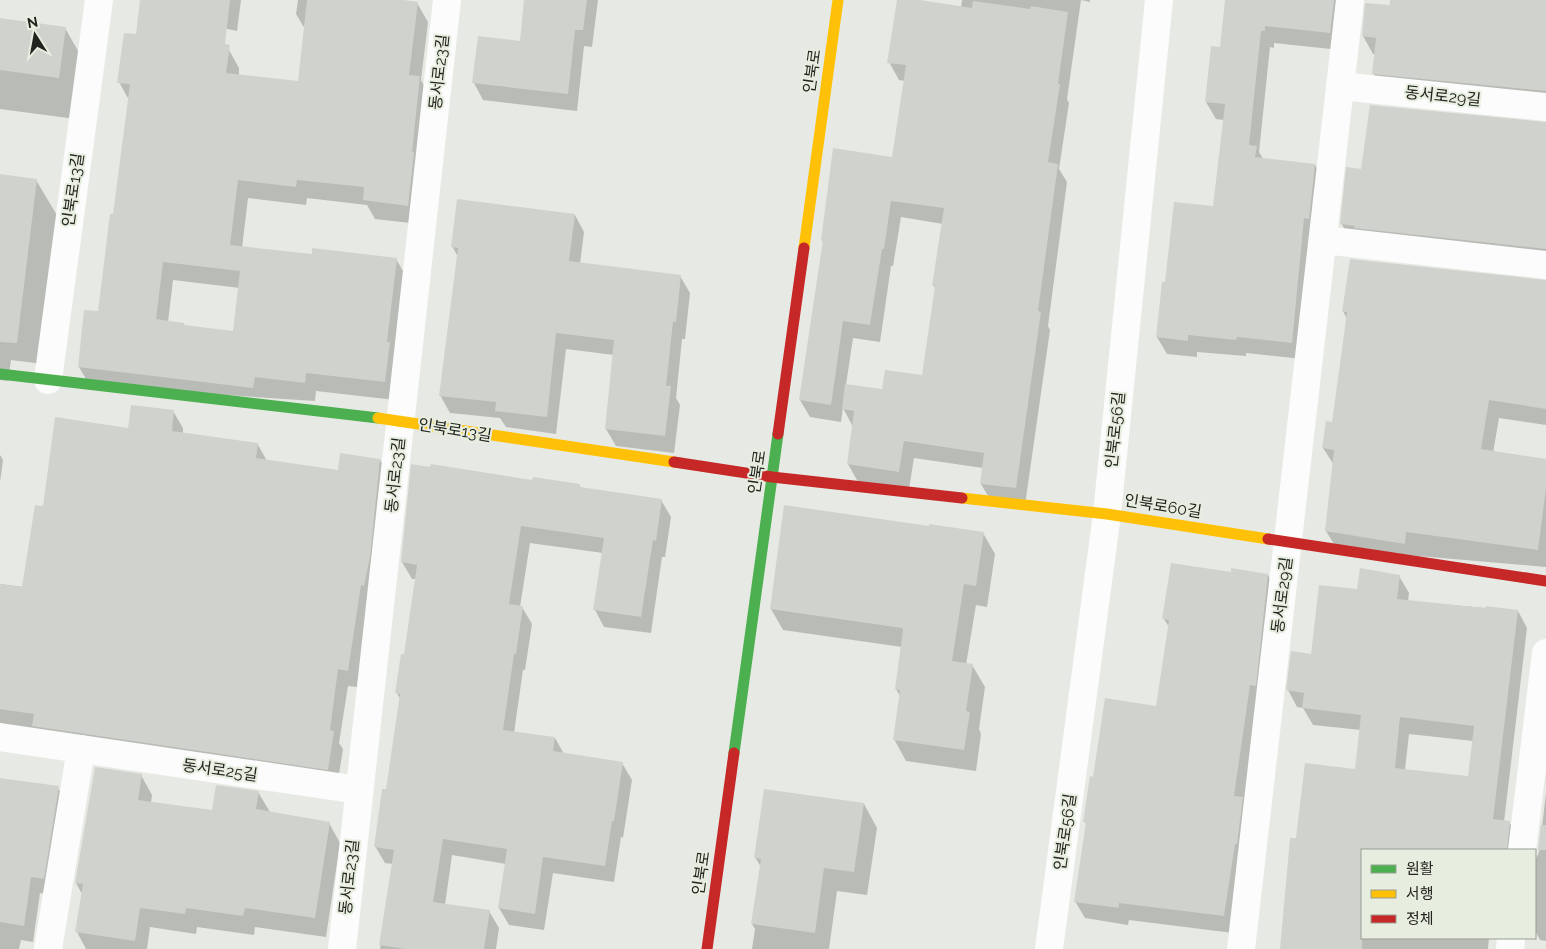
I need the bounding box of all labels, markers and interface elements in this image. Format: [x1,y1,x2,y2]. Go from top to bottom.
north arrow [10,10,60,60]
text: N [26,13,39,31]
street label: 동서로23길 [426,33,452,111]
street label: 인북로 [800,48,825,94]
street label: 동서로29길 [1404,83,1482,109]
street label: 인북로13길 [58,152,88,228]
street label: 인북로56길 [1102,391,1128,469]
street label: 인북로13길 [417,415,493,445]
street label: 동서로23길 [382,436,408,514]
street label: 인북로 [745,449,770,495]
street label: 인북로60길 [1123,490,1203,522]
street label: 동서로29길 [1268,556,1296,634]
street label: 동서로25길 [181,755,259,785]
street label: 인북로56길 [1050,792,1080,872]
street label: 동서로23길 [336,838,362,916]
legend [1361,849,1536,939]
street label: 인북로 [689,850,714,896]
text: 원활 [1406,860,1434,878]
text: 서행 [1406,885,1434,903]
text: 정체 [1406,910,1434,928]

